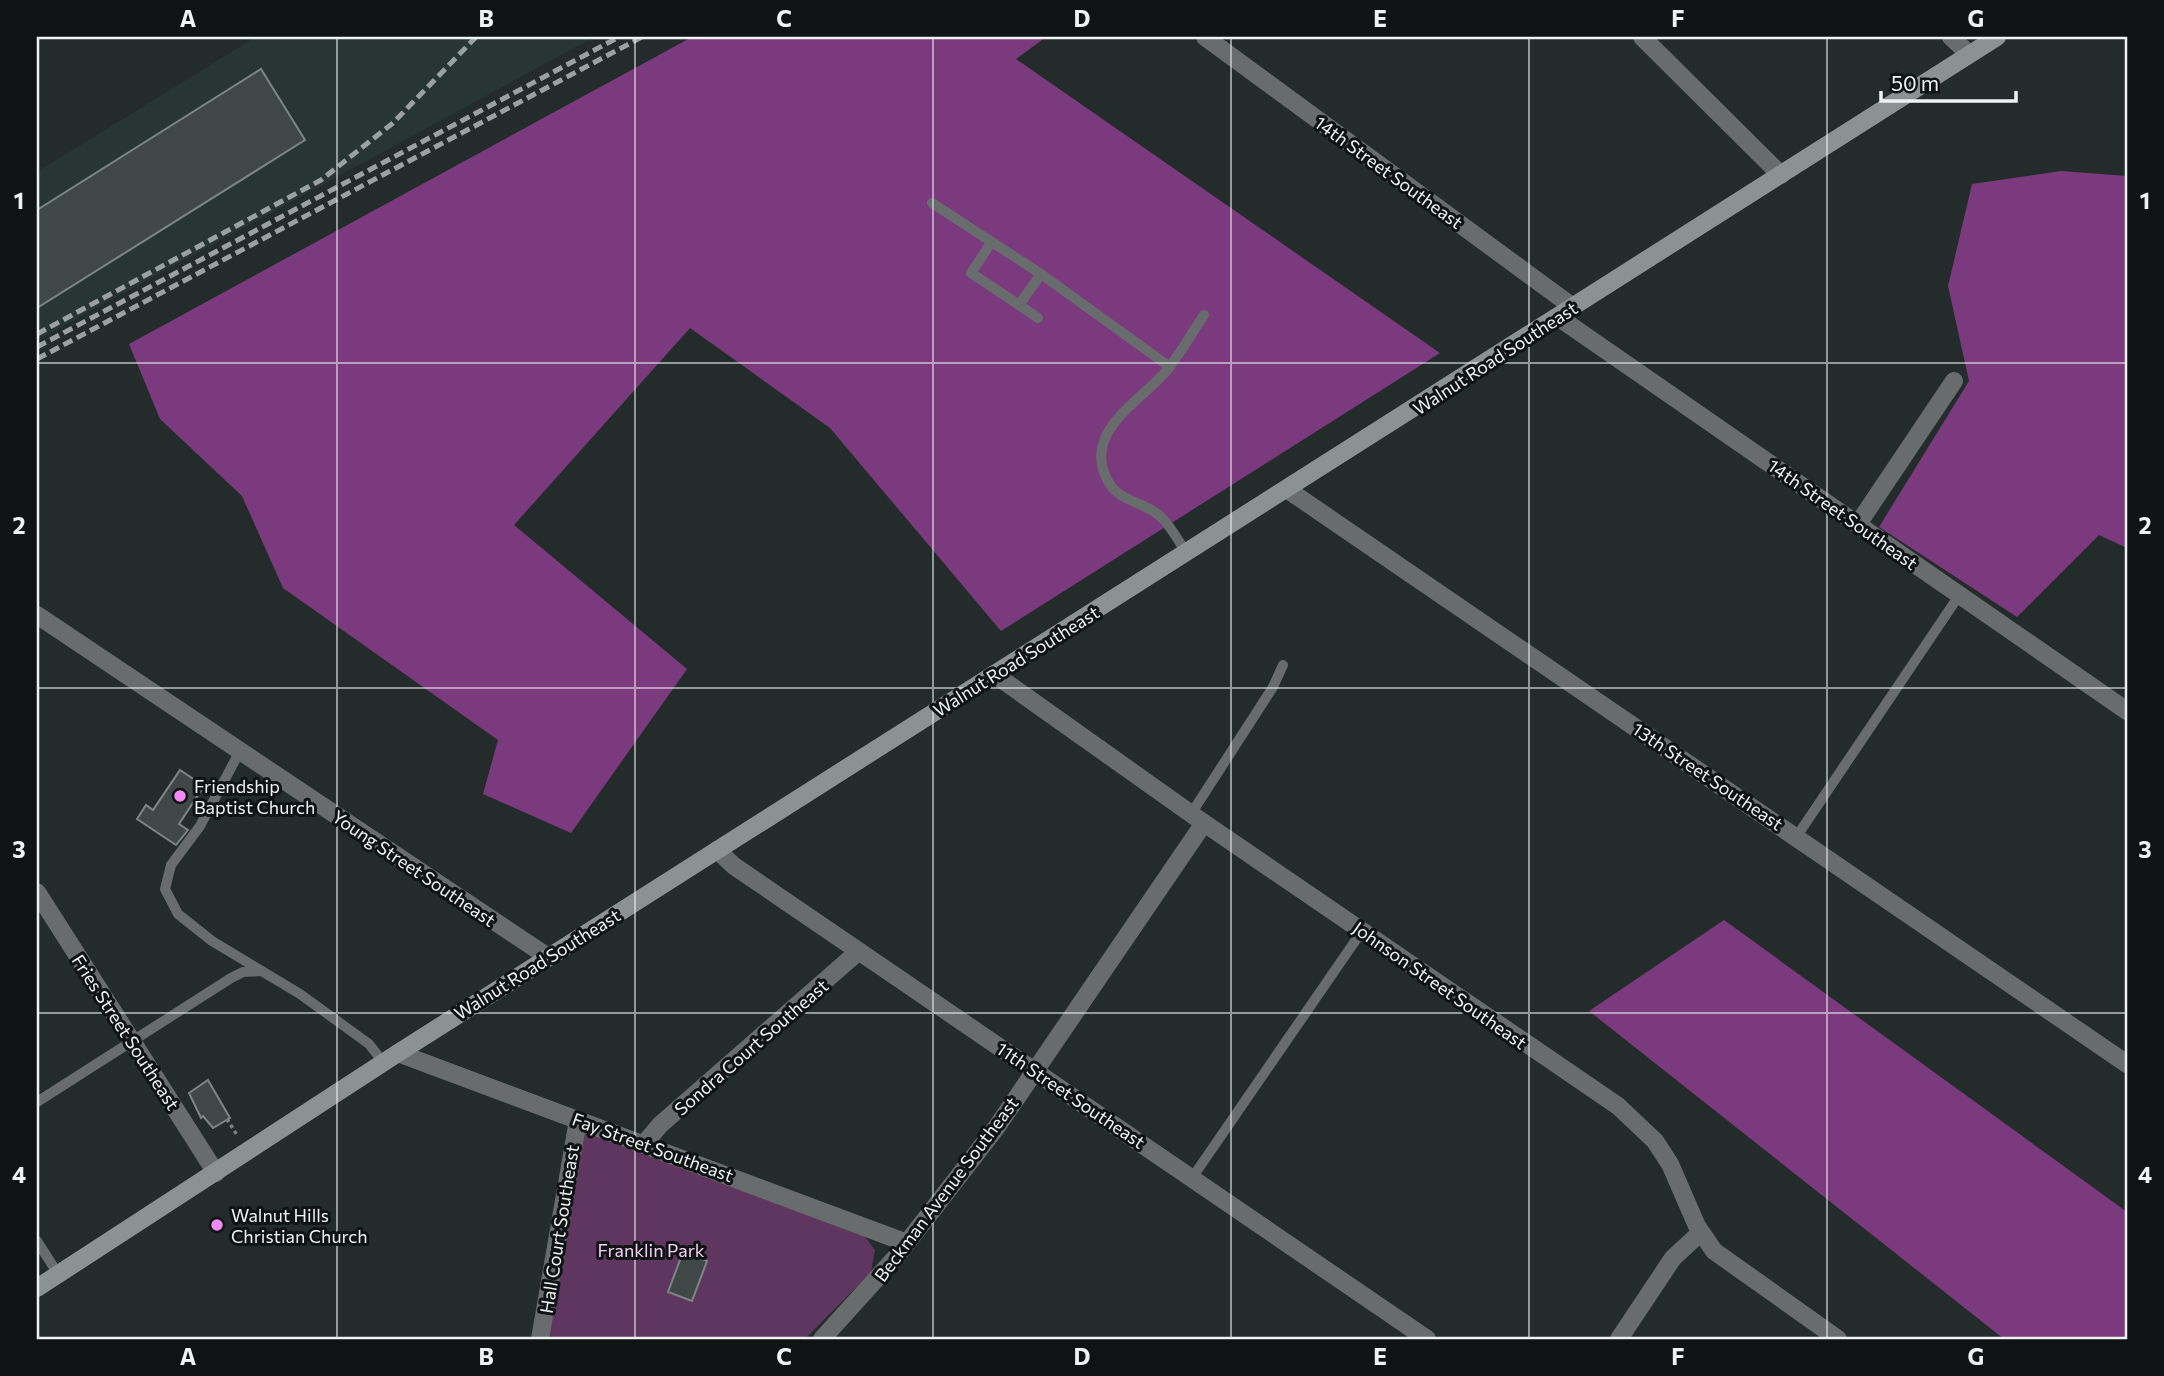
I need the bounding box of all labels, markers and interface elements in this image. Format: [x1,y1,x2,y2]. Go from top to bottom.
text: A [180,4,197,32]
text: B [478,4,494,32]
text: C [776,4,792,32]
text: D [1074,4,1091,32]
text: E [1373,4,1387,32]
text: F [1671,4,1685,32]
text: G [1968,4,1984,32]
scale bar [1881,60,2015,104]
text: 50 m [1891,70,1939,95]
street label: 14th Street Southeast [1311,111,1467,233]
text: 1 [14,186,24,214]
text: 1 [2140,186,2150,214]
street label: Walnut Road Southeast [1409,297,1581,419]
street label: 14th Street Southeast [1764,454,1922,574]
text: 2 [12,511,26,539]
text: 2 [2138,511,2152,539]
street label: Walnut Road Southeast [929,601,1103,721]
street label: 13th Street Southeast [1629,717,1787,835]
place label: Friendship Baptist Church [194,775,315,818]
marker: Friendship Baptist Church [172,788,188,804]
street label: Young Street Southeast [328,805,500,931]
text: 3 [12,835,26,863]
text: 3 [2138,835,2152,863]
street label: Walnut Road Southeast [450,904,624,1024]
street label: Johnson Street Southeast [1349,917,1531,1053]
street label: Fries Street Southeast [68,950,184,1114]
street label: Sondra Court Southeast [670,974,832,1120]
street label: 11th Street Southeast [993,1037,1149,1153]
street label: Beckman Avenue Southeast [869,1092,1023,1286]
street label: Fay Street Southeast [569,1108,737,1186]
street label: Hall Court Southeast [535,1143,583,1315]
text: 4 [12,1160,26,1188]
text: 4 [2138,1160,2152,1188]
place label: Walnut Hills Christian Church [231,1204,368,1247]
marker: Walnut Hills Christian Church [209,1217,225,1233]
park label: Franklin Park [597,1239,705,1261]
text: A [180,1342,197,1370]
text: B [478,1342,494,1370]
text: C [776,1342,792,1370]
text: D [1074,1342,1091,1370]
text: E [1373,1342,1387,1370]
text: F [1671,1342,1685,1370]
text: G [1968,1342,1984,1370]

